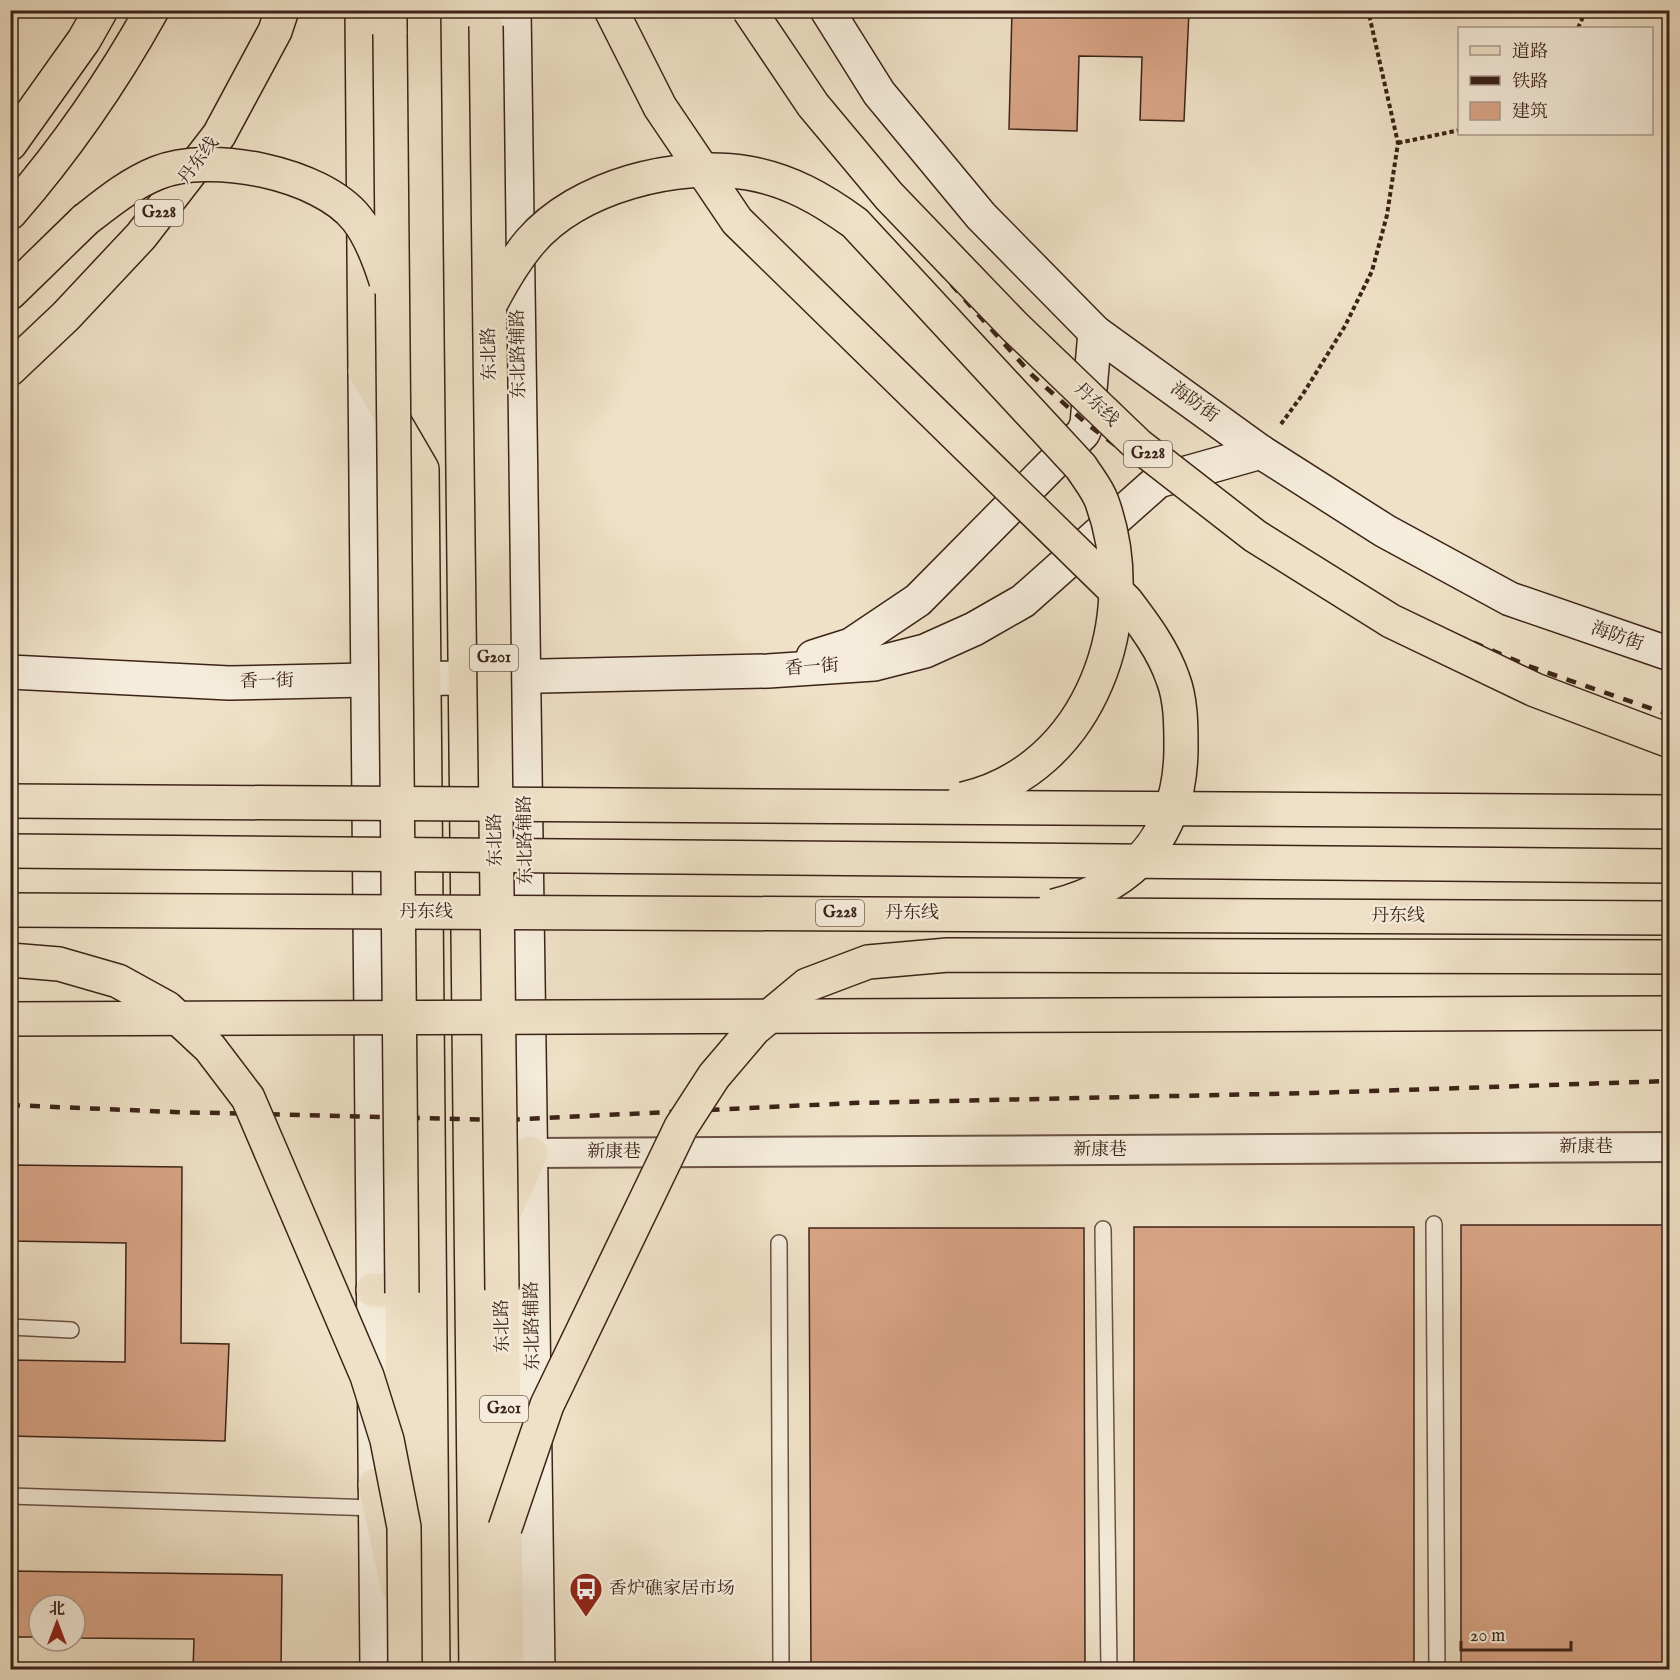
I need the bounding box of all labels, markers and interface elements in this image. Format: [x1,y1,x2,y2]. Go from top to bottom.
legend [1458,27,1653,135]
text: 道路 [1512,41,1548,64]
text: 铁路 [1512,71,1548,94]
text: 建筑 [1512,101,1548,124]
street label: 丹东线 [174,133,224,189]
road number: G228 [135,200,183,226]
street label: 东北路辅路 [507,309,531,399]
street label: 东北路 [478,327,502,381]
street label: 丹东线 [1069,378,1123,432]
street label: 海防街 [1165,378,1223,428]
road number: G228 [1124,441,1172,467]
street label: 海防街 [1588,617,1646,657]
road number: G201 [470,645,518,671]
street label: 香一街 [784,655,840,681]
street label: 香一街 [240,670,294,694]
street label: 东北路辅路 [514,795,538,885]
street label: 东北路 [484,813,508,867]
road number: G228 [816,900,864,926]
street label: 丹东线 [399,901,453,924]
street label: 丹东线 [885,902,939,925]
street label: 丹东线 [1371,905,1425,928]
street label: 新康巷 [1559,1136,1613,1159]
street label: 新康巷 [1073,1139,1127,1162]
street label: 新康巷 [587,1141,641,1164]
street label: 东北路辅路 [521,1281,545,1371]
street label: 东北路 [491,1299,515,1353]
road number: G201 [480,1396,528,1422]
bus stop icon: 香炉礁家居市场 [568,1571,604,1618]
place label: 香炉礁家居市场 [609,1578,735,1601]
north arrow [27,1593,87,1653]
text: 北 [49,1600,65,1620]
scale bar [1461,1614,1570,1652]
text: 20 m [1470,1625,1505,1648]

